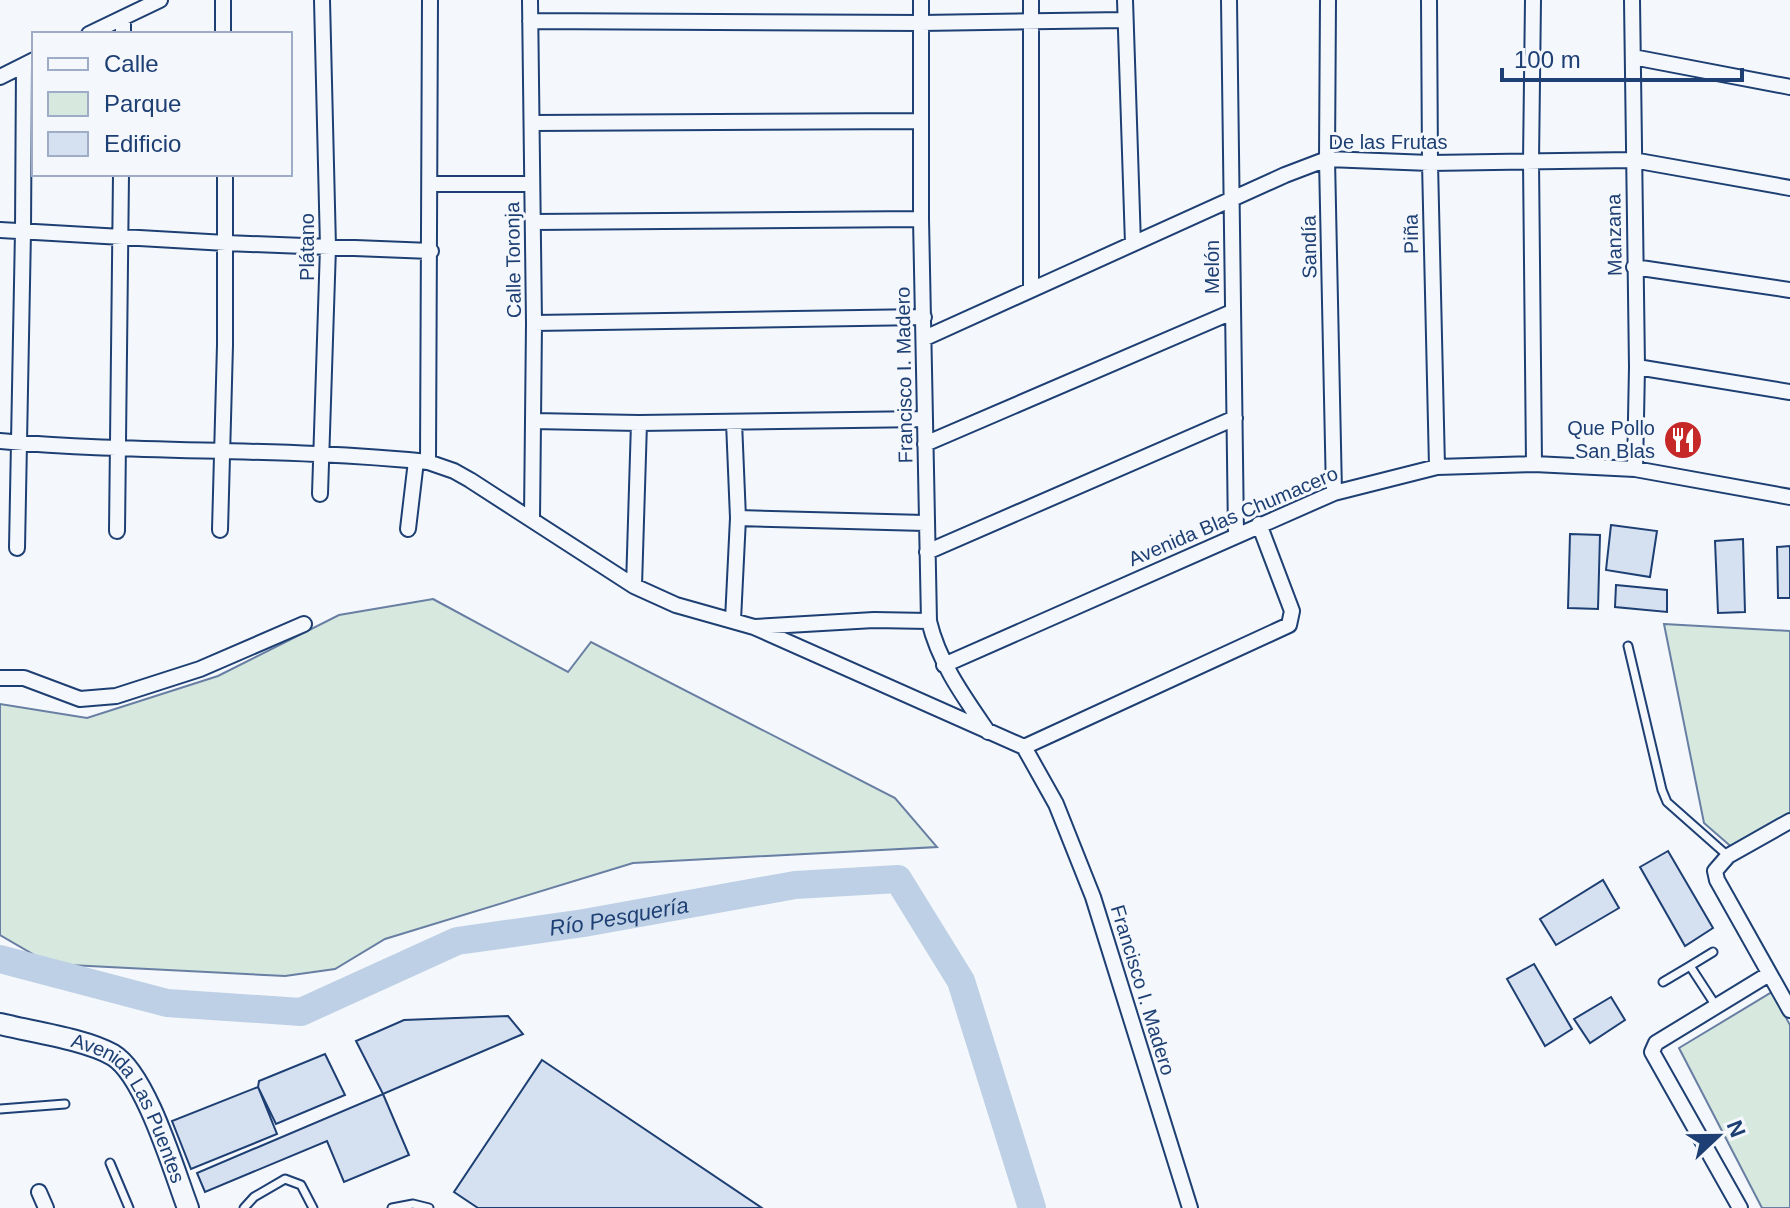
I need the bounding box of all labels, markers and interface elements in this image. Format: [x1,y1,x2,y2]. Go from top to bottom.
legend [32,32,292,176]
scale bar [1502,32,1742,82]
text: 100 m [1514,46,1581,73]
text: Calle [104,50,159,77]
text: Parque [104,90,181,117]
text: Edificio [104,130,181,157]
street label: De las Frutas [1329,131,1447,153]
street label: Manzana [1602,193,1626,276]
street label: Calle Toronja [501,201,525,318]
street label: Plátano [296,213,318,281]
street label: Piña [1400,213,1422,254]
street label: Sandía [1297,214,1321,279]
street label: Melón [1201,240,1223,294]
street label: Francisco I. Madero [891,286,917,464]
place label: Que Pollo San Blas [1567,417,1655,462]
restaurant icon: Que Pollo San Blas [1662,419,1704,461]
street label: Avenida Blas Chumacero [1125,462,1341,570]
water label: Río Pesquería [548,892,690,941]
street label: Francisco I. Madero [1107,902,1179,1078]
street label: Avenida Las Puentes [69,1029,189,1186]
north arrow [1678,1096,1758,1176]
text: N [1722,1117,1751,1141]

